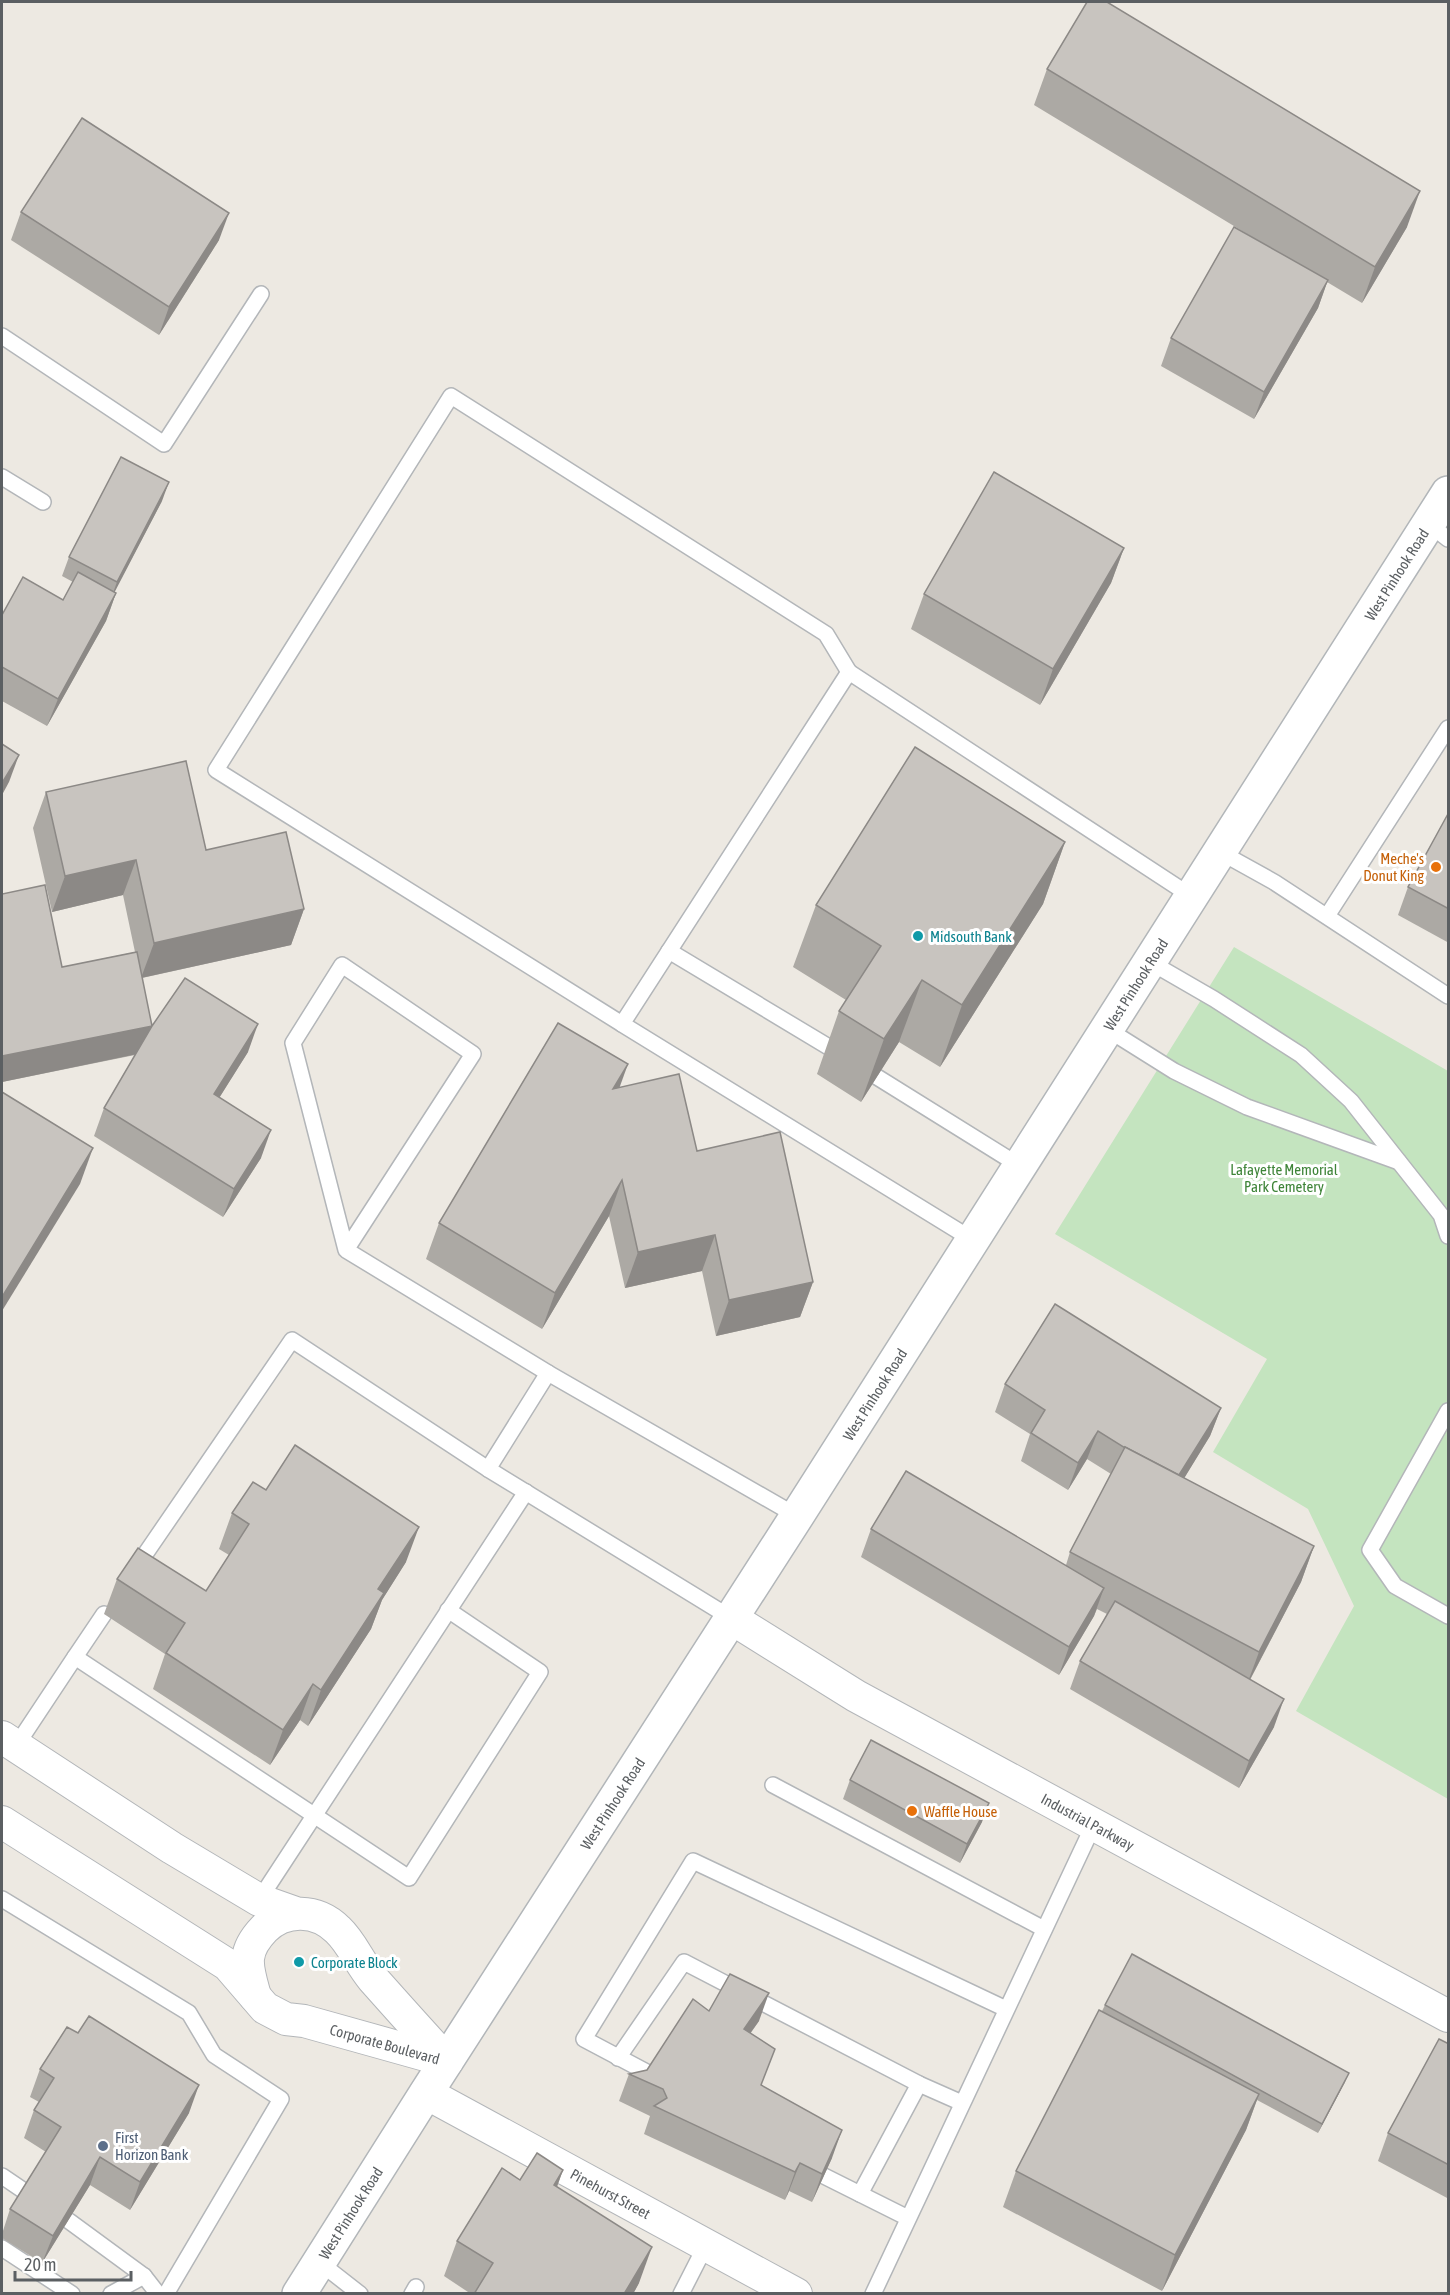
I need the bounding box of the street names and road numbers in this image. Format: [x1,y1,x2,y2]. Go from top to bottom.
street label: West Pinhook Road [1361,525,1432,623]
street label: West Pinhook Road [1100,935,1171,1033]
street label: West Pinhook Road [839,1345,910,1443]
street label: West Pinhook Road [576,1754,648,1852]
street label: Industrial Parkway [1039,1789,1137,1853]
street label: Corporate Boulevard [328,2020,442,2067]
street label: West Pinhook Road [315,2164,386,2262]
street label: Pinehurst Street [568,2165,653,2222]

